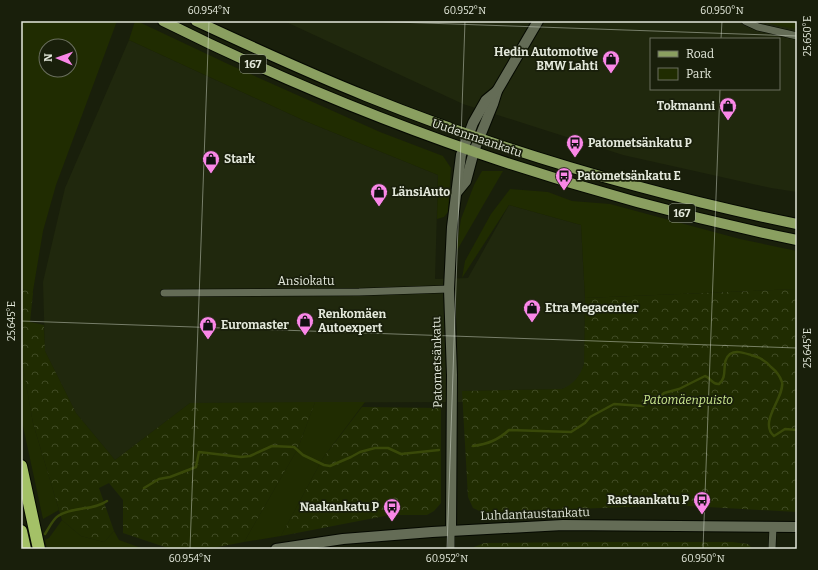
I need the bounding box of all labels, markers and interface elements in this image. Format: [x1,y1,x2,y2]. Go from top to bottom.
text: 60.954°N [188,5,230,17]
text: 60.952°N [444,5,486,17]
text: 60.950°N [700,5,744,17]
text: 25.650°E [802,16,814,56]
north arrow [38,38,78,78]
legend [650,38,780,90]
place label: Hedin Automotive BMW Lahti [494,45,598,73]
text: Road [686,47,714,61]
shop icon: Hedin Automotive BMW Lahti [601,49,621,74]
text: N [42,53,55,62]
road number: 167 [240,55,266,73]
text: Park [686,67,712,81]
shop icon: Tokmanni [718,96,738,121]
place label: Tokmanni [657,99,715,113]
street label: Uudenmaankatu [430,116,524,160]
bus stop icon: Patometsänkatu P [565,133,585,158]
place label: Patometsänkatu P [588,136,692,150]
shop icon: Stark [201,149,221,174]
place label: Stark [224,152,256,166]
bus stop icon: Patometsänkatu E [554,166,574,191]
place label: Patometsänkatu E [577,169,681,183]
shop icon: LänsiAuto [369,182,389,207]
place label: LänsiAuto [392,185,450,199]
road number: 167 [669,204,695,222]
street label: Ansiokatu [278,274,335,288]
shop icon: Etra Megacenter [522,298,542,323]
text: 25.645°E [6,301,18,341]
place label: Etra Megacenter [545,301,639,315]
place label: Renkomäen Autoexpert [318,307,387,335]
shop icon: Renkomäen Autoexpert [295,311,315,336]
shop icon: Euromaster [198,315,218,340]
street label: Patometsänkatu [429,316,445,408]
place label: Euromaster [221,318,289,332]
text: 25.645°E [802,328,814,368]
park label: Patomäenpuisto [643,393,733,407]
bus stop icon: Rastaankatu P [692,490,712,515]
place label: Rastaankatu P [607,493,690,507]
bus stop icon: Naakankatu P [382,497,402,522]
place label: Naakankatu P [300,500,380,514]
street label: Luhdantaustankatu [480,505,591,523]
text: 60.954°N [169,553,211,565]
text: 60.952°N [426,553,468,565]
text: 60.950°N [681,553,725,565]

